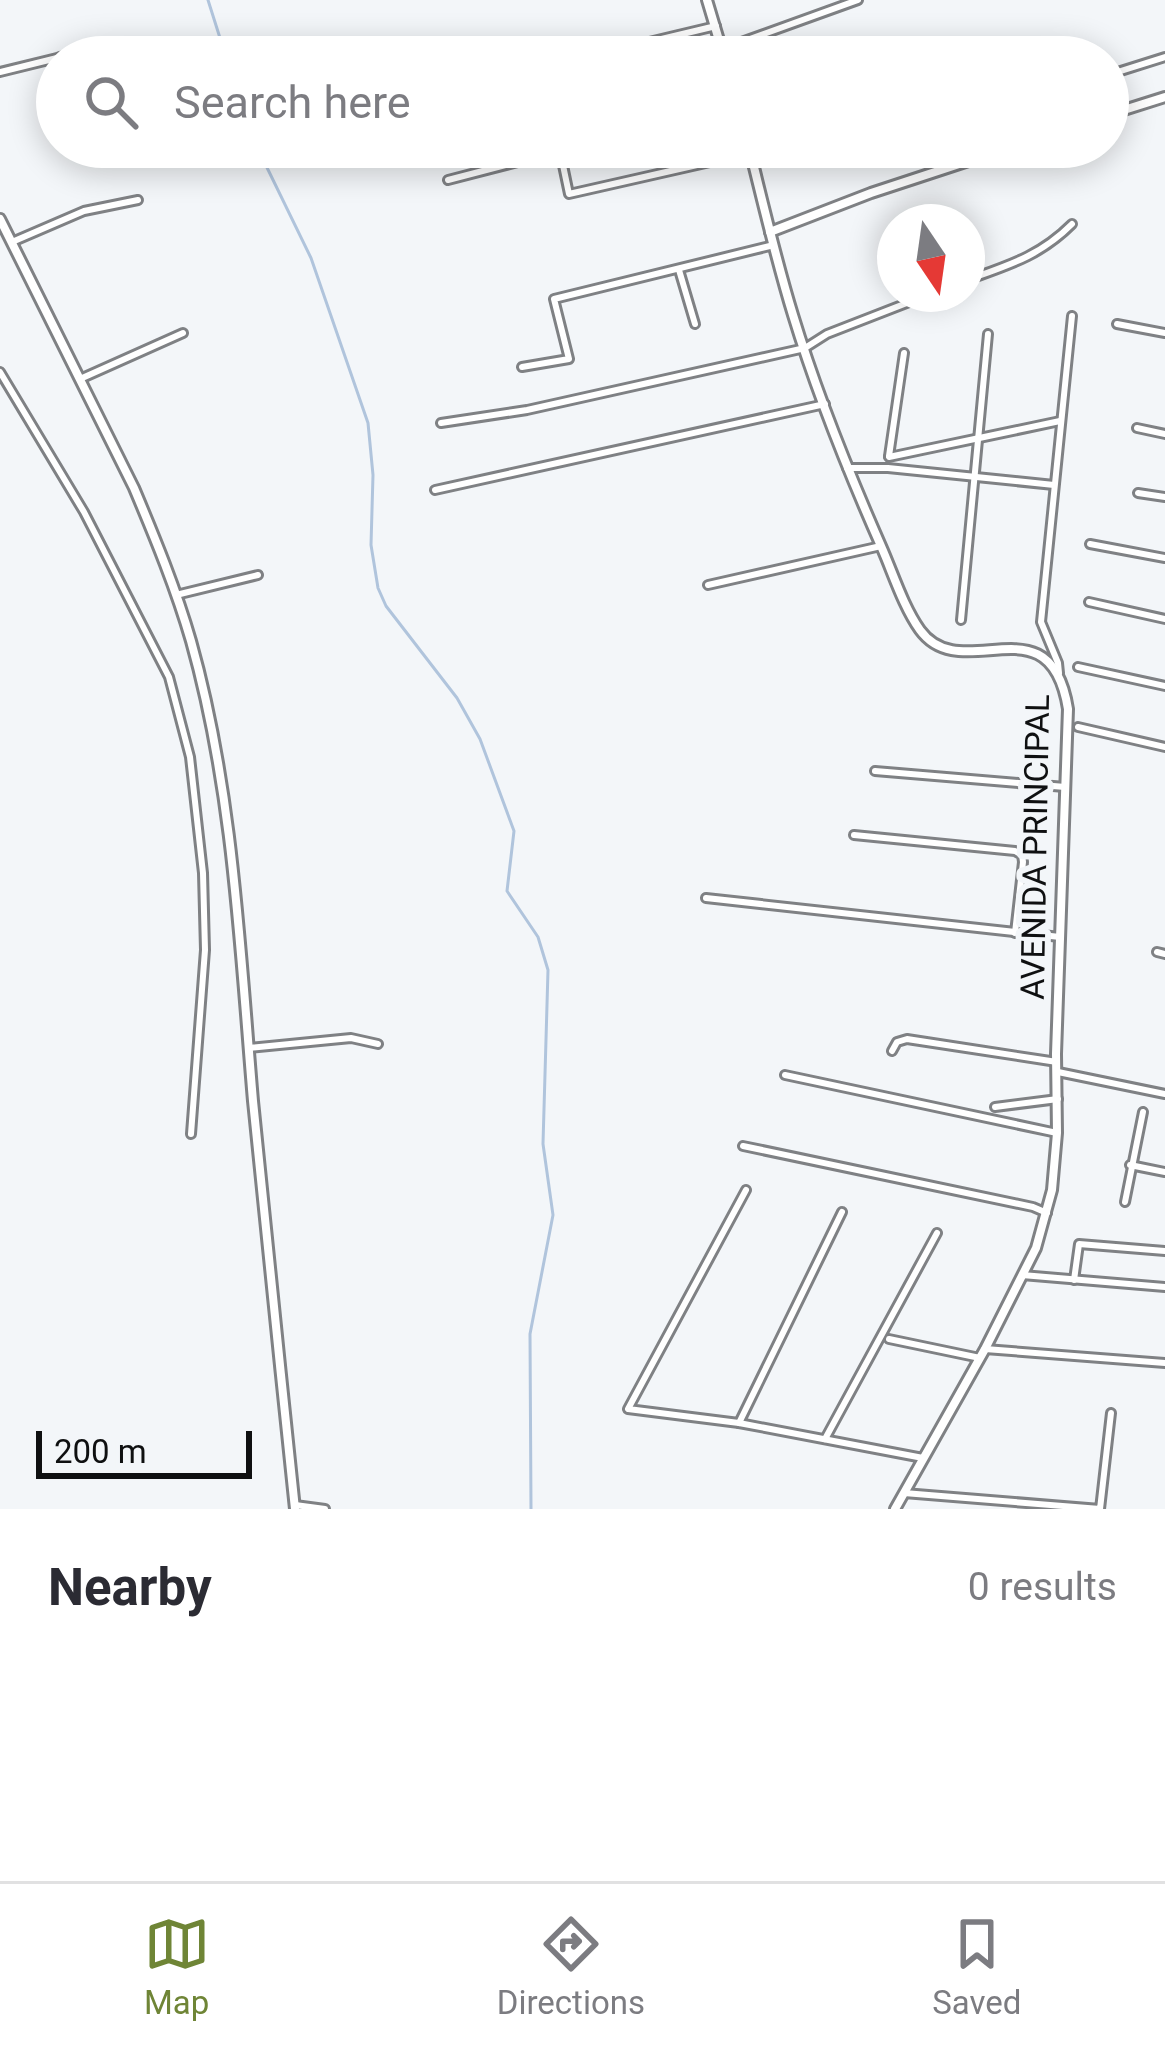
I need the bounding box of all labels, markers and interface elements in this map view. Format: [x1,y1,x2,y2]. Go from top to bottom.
search box [36,36,1129,168]
icon: search [78,69,144,135]
text: Search here [174,76,411,129]
north arrow [877,204,985,312]
street label: AVENIDA PRINCIPAL [1013,694,1057,1000]
scale bar [36,1425,252,1478]
text: 200 m [54,1432,147,1471]
text: Nearby [48,1558,212,1617]
text: 0 results [968,1564,1117,1610]
tab: Map [144,1911,210,2022]
tab: Directions [497,1911,645,2022]
tab: Saved [932,1911,1021,2022]

